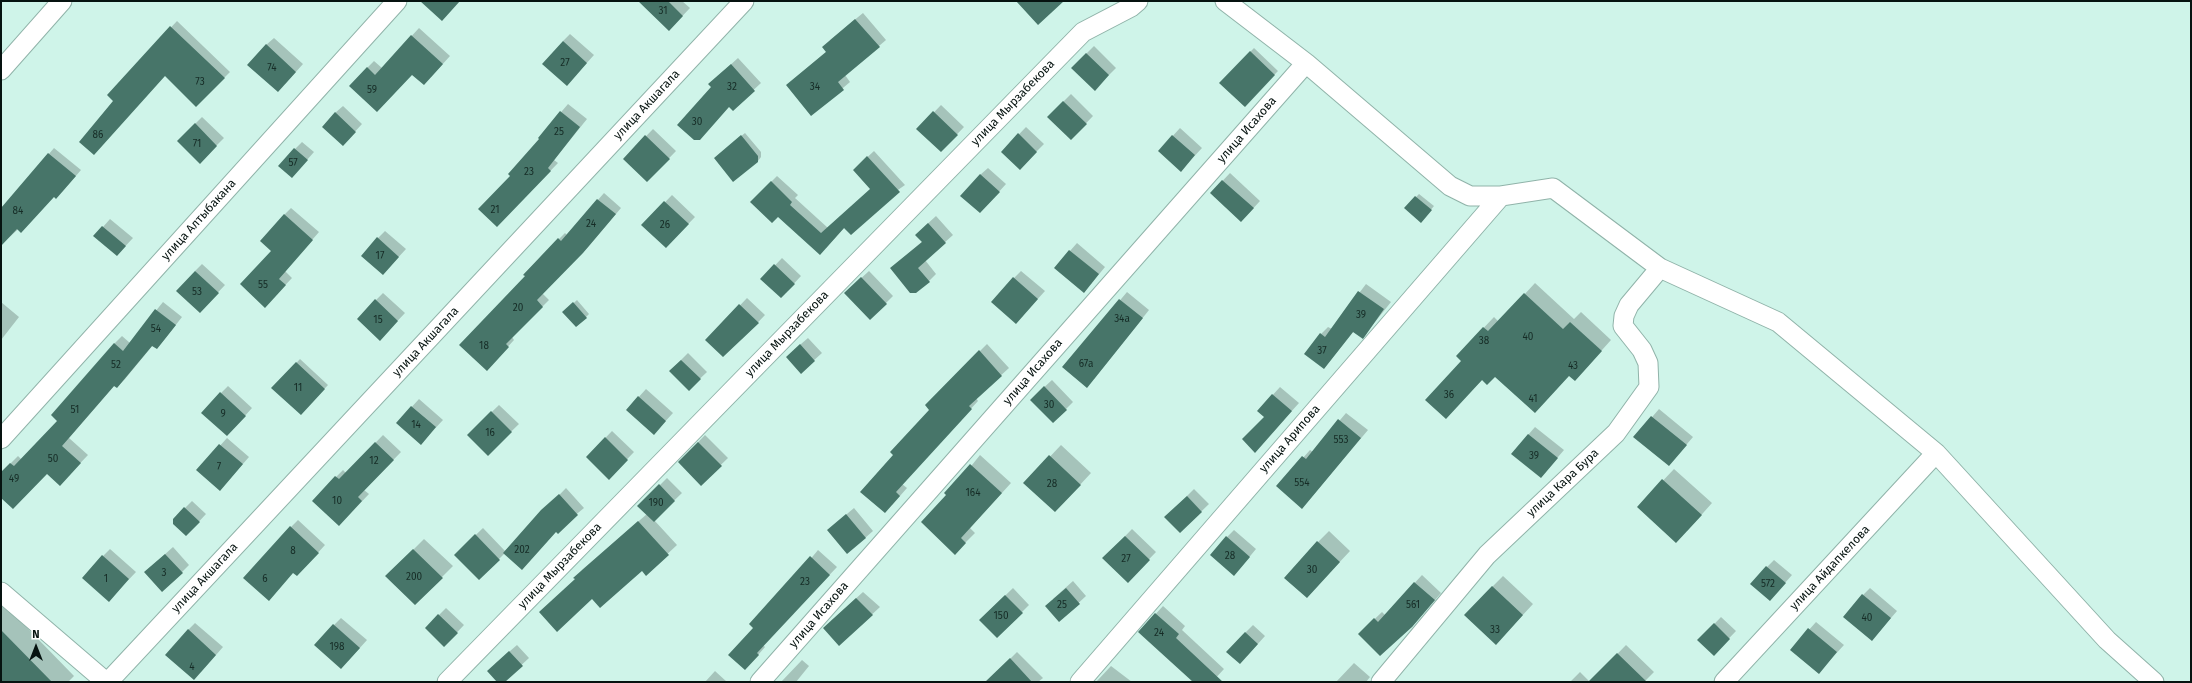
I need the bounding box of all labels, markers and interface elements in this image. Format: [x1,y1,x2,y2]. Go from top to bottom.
house number: 31 [658,5,668,17]
house number: 27 [560,57,570,69]
street label: улица Мырзабекова [968,57,1058,149]
house number: 74 [267,62,277,74]
street label: улица Акшагала [611,67,683,143]
house number: 73 [195,76,205,88]
house number: 32 [727,81,737,93]
house number: 34 [810,81,820,93]
house number: 59 [367,84,377,96]
street label: улица Исахова [1214,94,1280,166]
house number: 30 [692,116,702,128]
house number: 25 [554,126,564,138]
house number: 86 [93,129,103,141]
house number: 71 [193,138,201,150]
house number: 57 [288,157,298,169]
house number: 23 [524,166,534,178]
street label: улица Алтыбакана [159,176,239,264]
house number: 21 [490,204,500,216]
house number: 84 [13,205,23,217]
house number: 24 [586,218,596,230]
house number: 26 [660,219,670,231]
house number: 17 [376,250,384,262]
house number: 55 [258,279,268,291]
house number: 53 [192,286,202,298]
street label: улица Мырзабекова [742,288,832,380]
house number: 20 [513,302,523,314]
street label: улица Акшагала [390,304,462,380]
house number: 39 [1356,309,1366,321]
house number: 34а [1114,313,1130,325]
house number: 15 [373,314,383,326]
house number: 54 [151,323,161,335]
house number: 40 [1523,331,1533,343]
house number: 38 [1479,335,1489,347]
street label: улица Исахова [1000,336,1066,408]
house number: 18 [479,340,489,352]
house number: 37 [1317,345,1327,357]
house number: 67а [1079,358,1093,370]
house number: 52 [111,359,121,371]
house number: 43 [1568,360,1578,372]
house number: 11 [294,382,302,394]
house number: 36 [1444,389,1454,401]
house number: 41 [1528,393,1538,405]
house number: 30 [1044,399,1054,411]
street label: улица Арипова [1257,402,1323,476]
house number: 51 [71,404,79,416]
house number: 9 [220,408,226,420]
house number: 14 [411,419,421,431]
house number: 16 [485,427,495,439]
house number: 553 [1334,434,1348,446]
street label: улица Кара Бура [1524,446,1602,520]
house number: 39 [1529,450,1539,462]
house number: 50 [48,453,58,465]
house number: 12 [369,455,379,467]
house number: 7 [217,461,221,473]
house number: 49 [9,473,19,485]
house number: 554 [1294,477,1310,489]
house number: 28 [1047,478,1057,490]
house number: 164 [966,487,980,499]
house number: 10 [332,495,342,507]
house number: 190 [648,497,664,509]
street label: улица Мырзабекова [515,520,605,612]
street label: улица Айдапкелова [1787,523,1873,613]
street label: улица Акшагала [169,540,241,616]
house number: 202 [514,544,530,556]
house number: 8 [290,545,296,557]
house number: 28 [1225,550,1235,562]
house number: 27 [1121,553,1131,565]
house number: 30 [1307,564,1317,576]
house number: 3 [162,567,166,579]
house number: 200 [406,571,422,583]
house number: 1 [104,573,108,585]
house number: 6 [262,573,268,585]
house number: 23 [800,576,810,588]
house number: 572 [1761,578,1775,590]
street label: улица Исахова [786,579,852,651]
house number: 25 [1057,599,1067,611]
house number: 561 [1406,599,1420,611]
house number: 150 [994,610,1008,622]
house number: 40 [1862,612,1872,624]
house number: 33 [1490,624,1500,636]
north arrow [16,627,56,667]
house number: 24 [1154,627,1164,639]
text: N [32,628,40,641]
house number: 198 [329,641,345,653]
house number: 4 [189,661,195,673]

